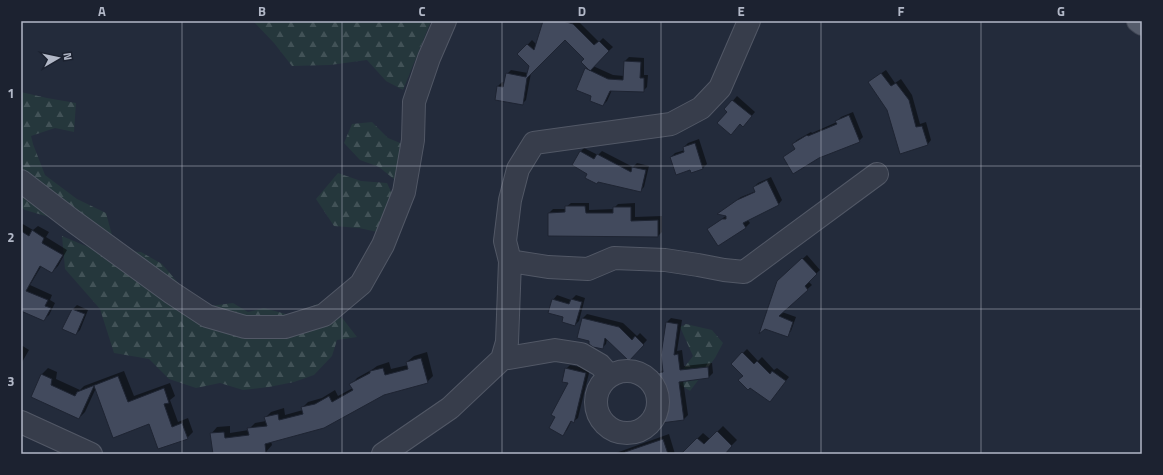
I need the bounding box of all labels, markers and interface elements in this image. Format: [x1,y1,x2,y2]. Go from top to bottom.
text: A [98,1,106,21]
text: B [258,1,266,21]
text: C [418,1,426,21]
text: D [578,1,586,21]
text: E [737,1,745,21]
text: F [898,1,905,21]
text: G [1057,1,1065,21]
north arrow [38,38,78,78]
text: N [59,51,76,61]
text: 1 [7,83,15,103]
text: 2 [7,227,15,247]
text: 3 [7,371,15,391]

